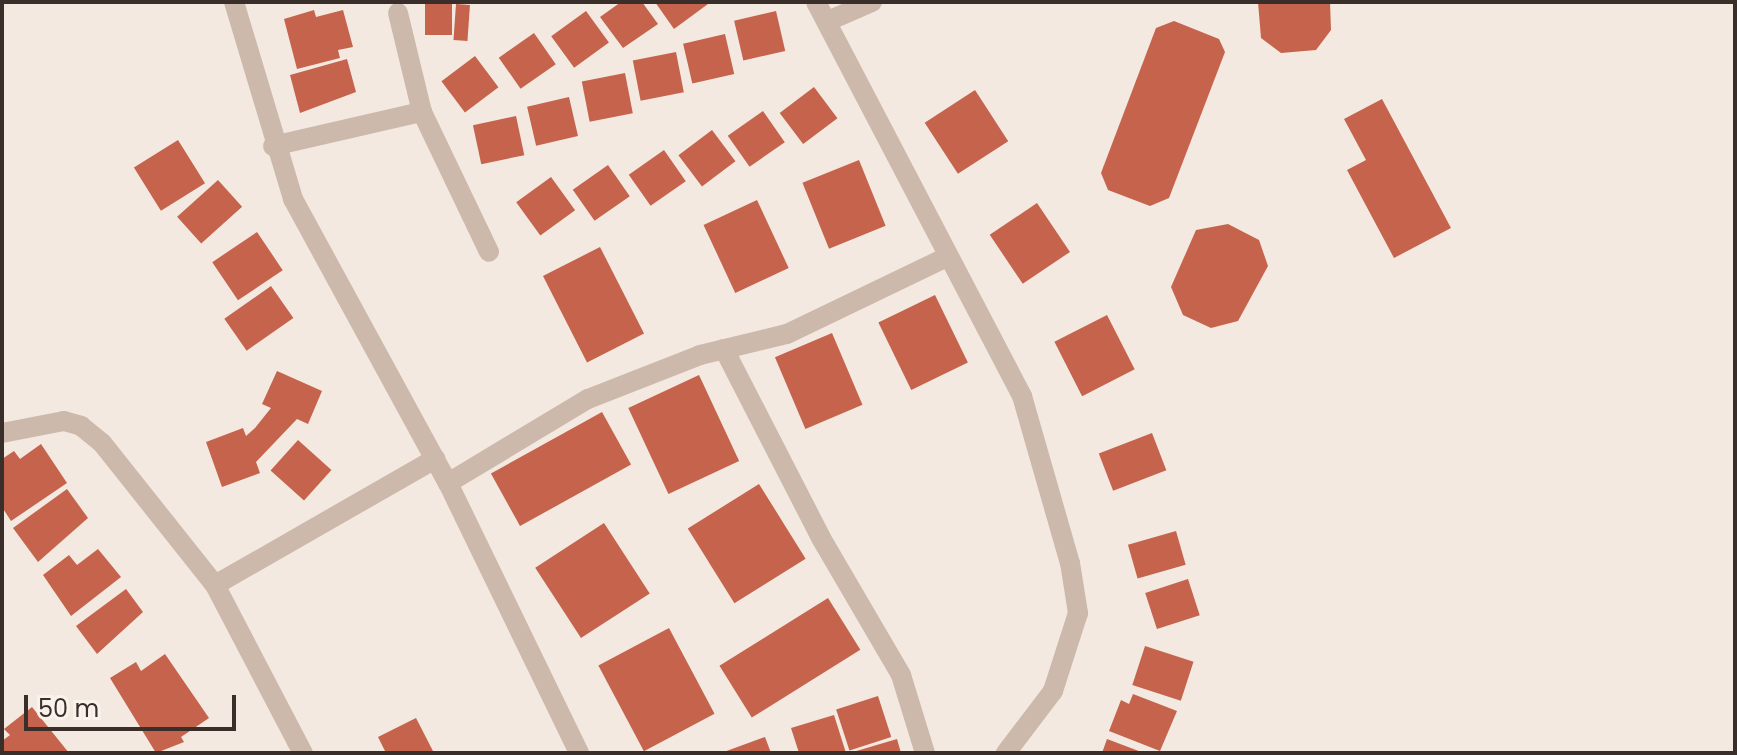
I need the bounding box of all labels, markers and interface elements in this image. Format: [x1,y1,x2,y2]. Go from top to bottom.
scale bar [28,679,240,729]
text: 50 m [38,692,99,725]

